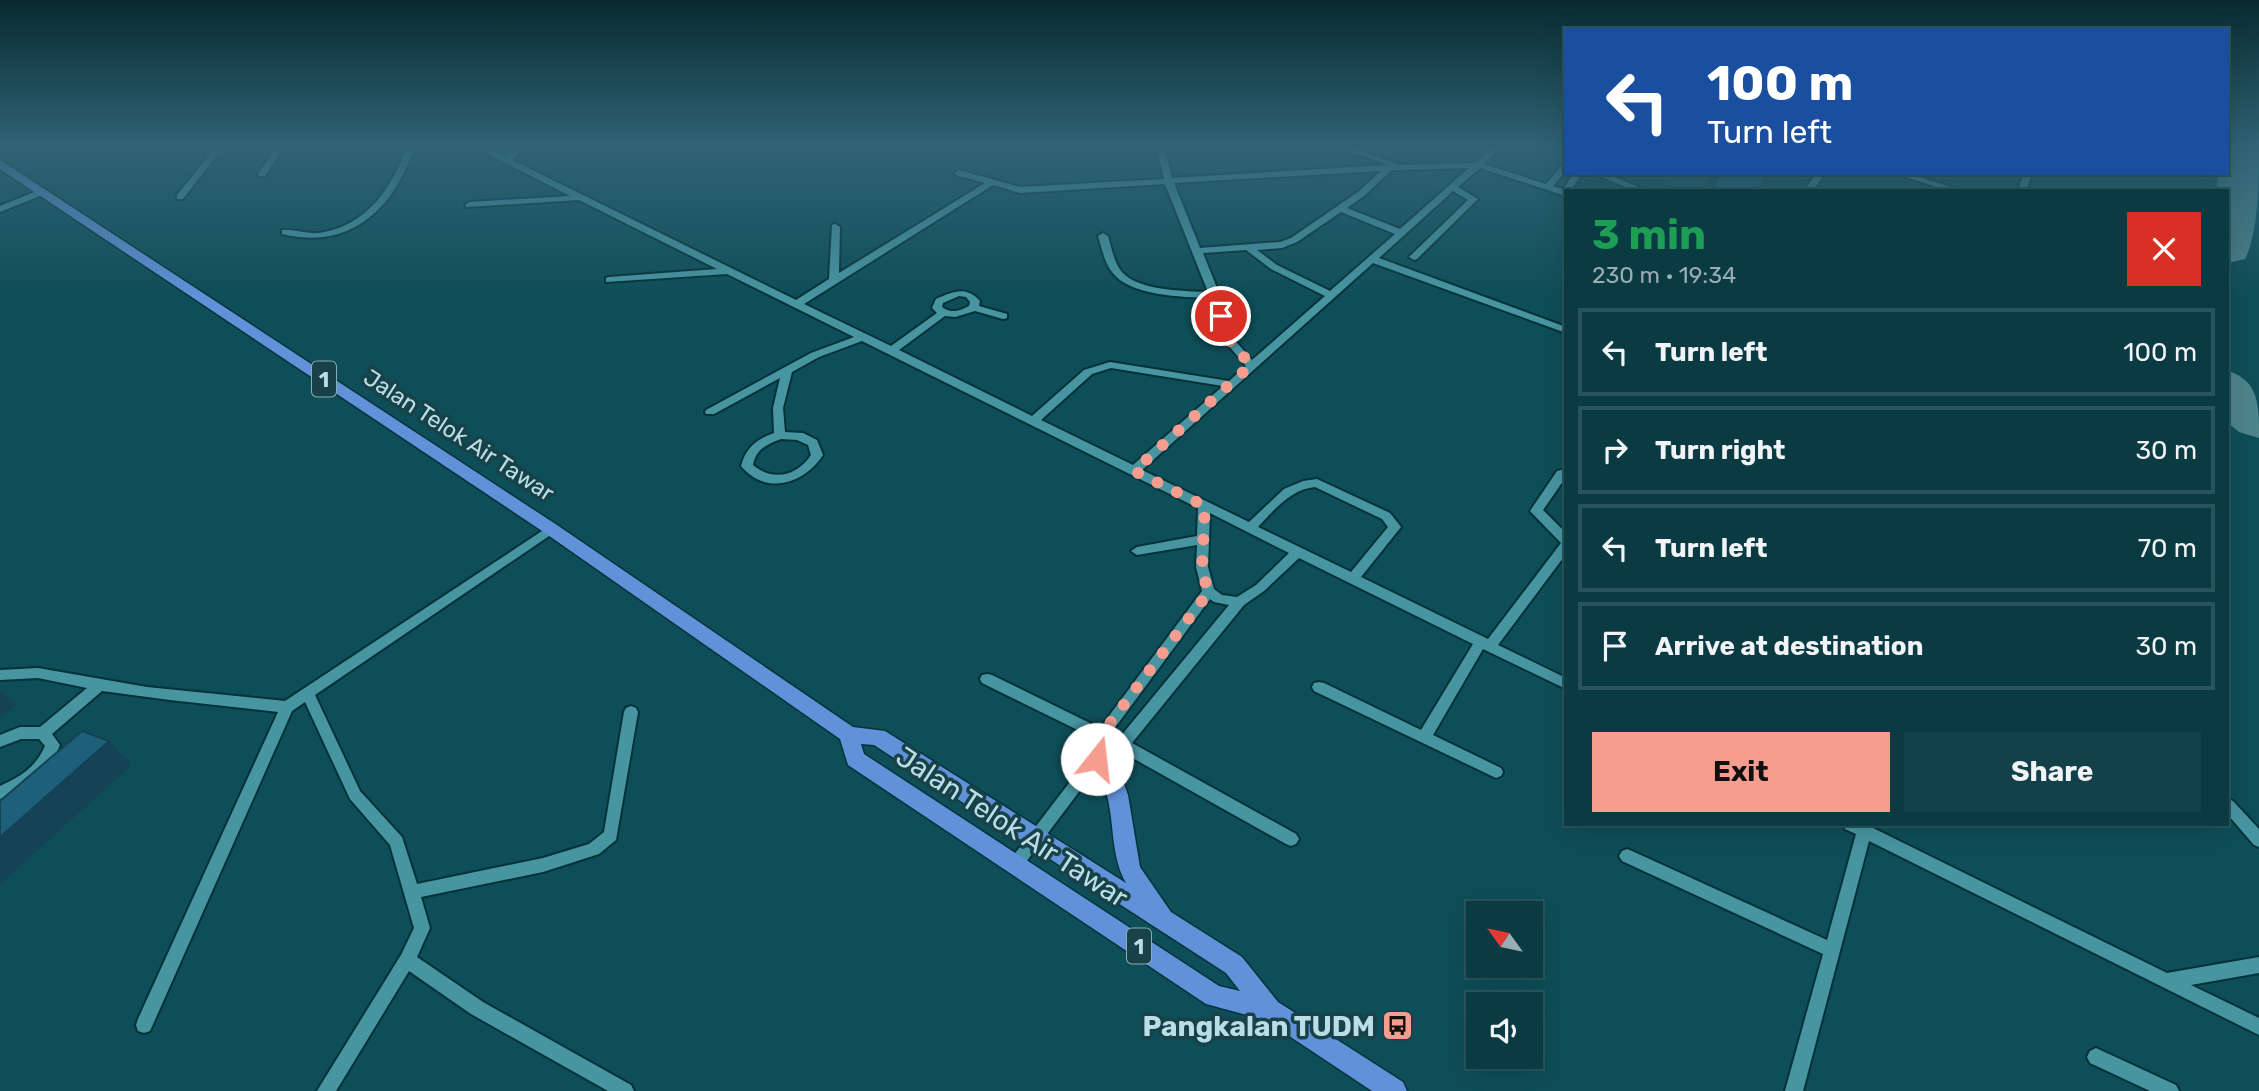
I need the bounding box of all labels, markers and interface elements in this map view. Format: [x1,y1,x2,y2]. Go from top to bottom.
text: 100 m [1707,54,1853,112]
icon: left [1592,56,1683,147]
text: Turn left [1707,113,1832,151]
text: 3 min [1592,210,1706,260]
button: close [2127,212,2201,286]
text: 230 m · 19:34 [1592,261,1736,289]
pin [1191,286,1251,346]
icon: arrive [1202,297,1240,335]
icon: left [1596,333,1634,371]
text: Turn left [1655,337,1767,368]
text: 100 m [2123,337,2197,368]
road number: 1 [312,362,336,396]
street label: Jalan Telok Air Tawar [358,363,560,507]
icon: right [1596,431,1634,469]
text: Turn right [1655,435,1785,466]
text: 30 m [2135,435,2197,466]
icon: left [1596,529,1634,567]
text: Turn left [1655,533,1767,564]
text: 70 m [2138,533,2197,564]
icon: arrive [1596,627,1634,665]
text: Arrive at destination [1655,631,1923,662]
text: 30 m [2135,631,2197,662]
position arrow [1060,722,1134,796]
button: Exit [1592,732,1890,812]
button: Share [1904,732,2201,812]
street label: Jalan Telok Air Tawar [890,740,1134,914]
north arrow [1466,901,1544,978]
map controls [1466,901,1543,1069]
road number: 1 [1127,928,1151,964]
button: sound [1466,992,1543,1069]
bus stop icon: Pangkalan TUDM [1381,1009,1415,1043]
place label: Pangkalan TUDM [1142,1010,1375,1043]

